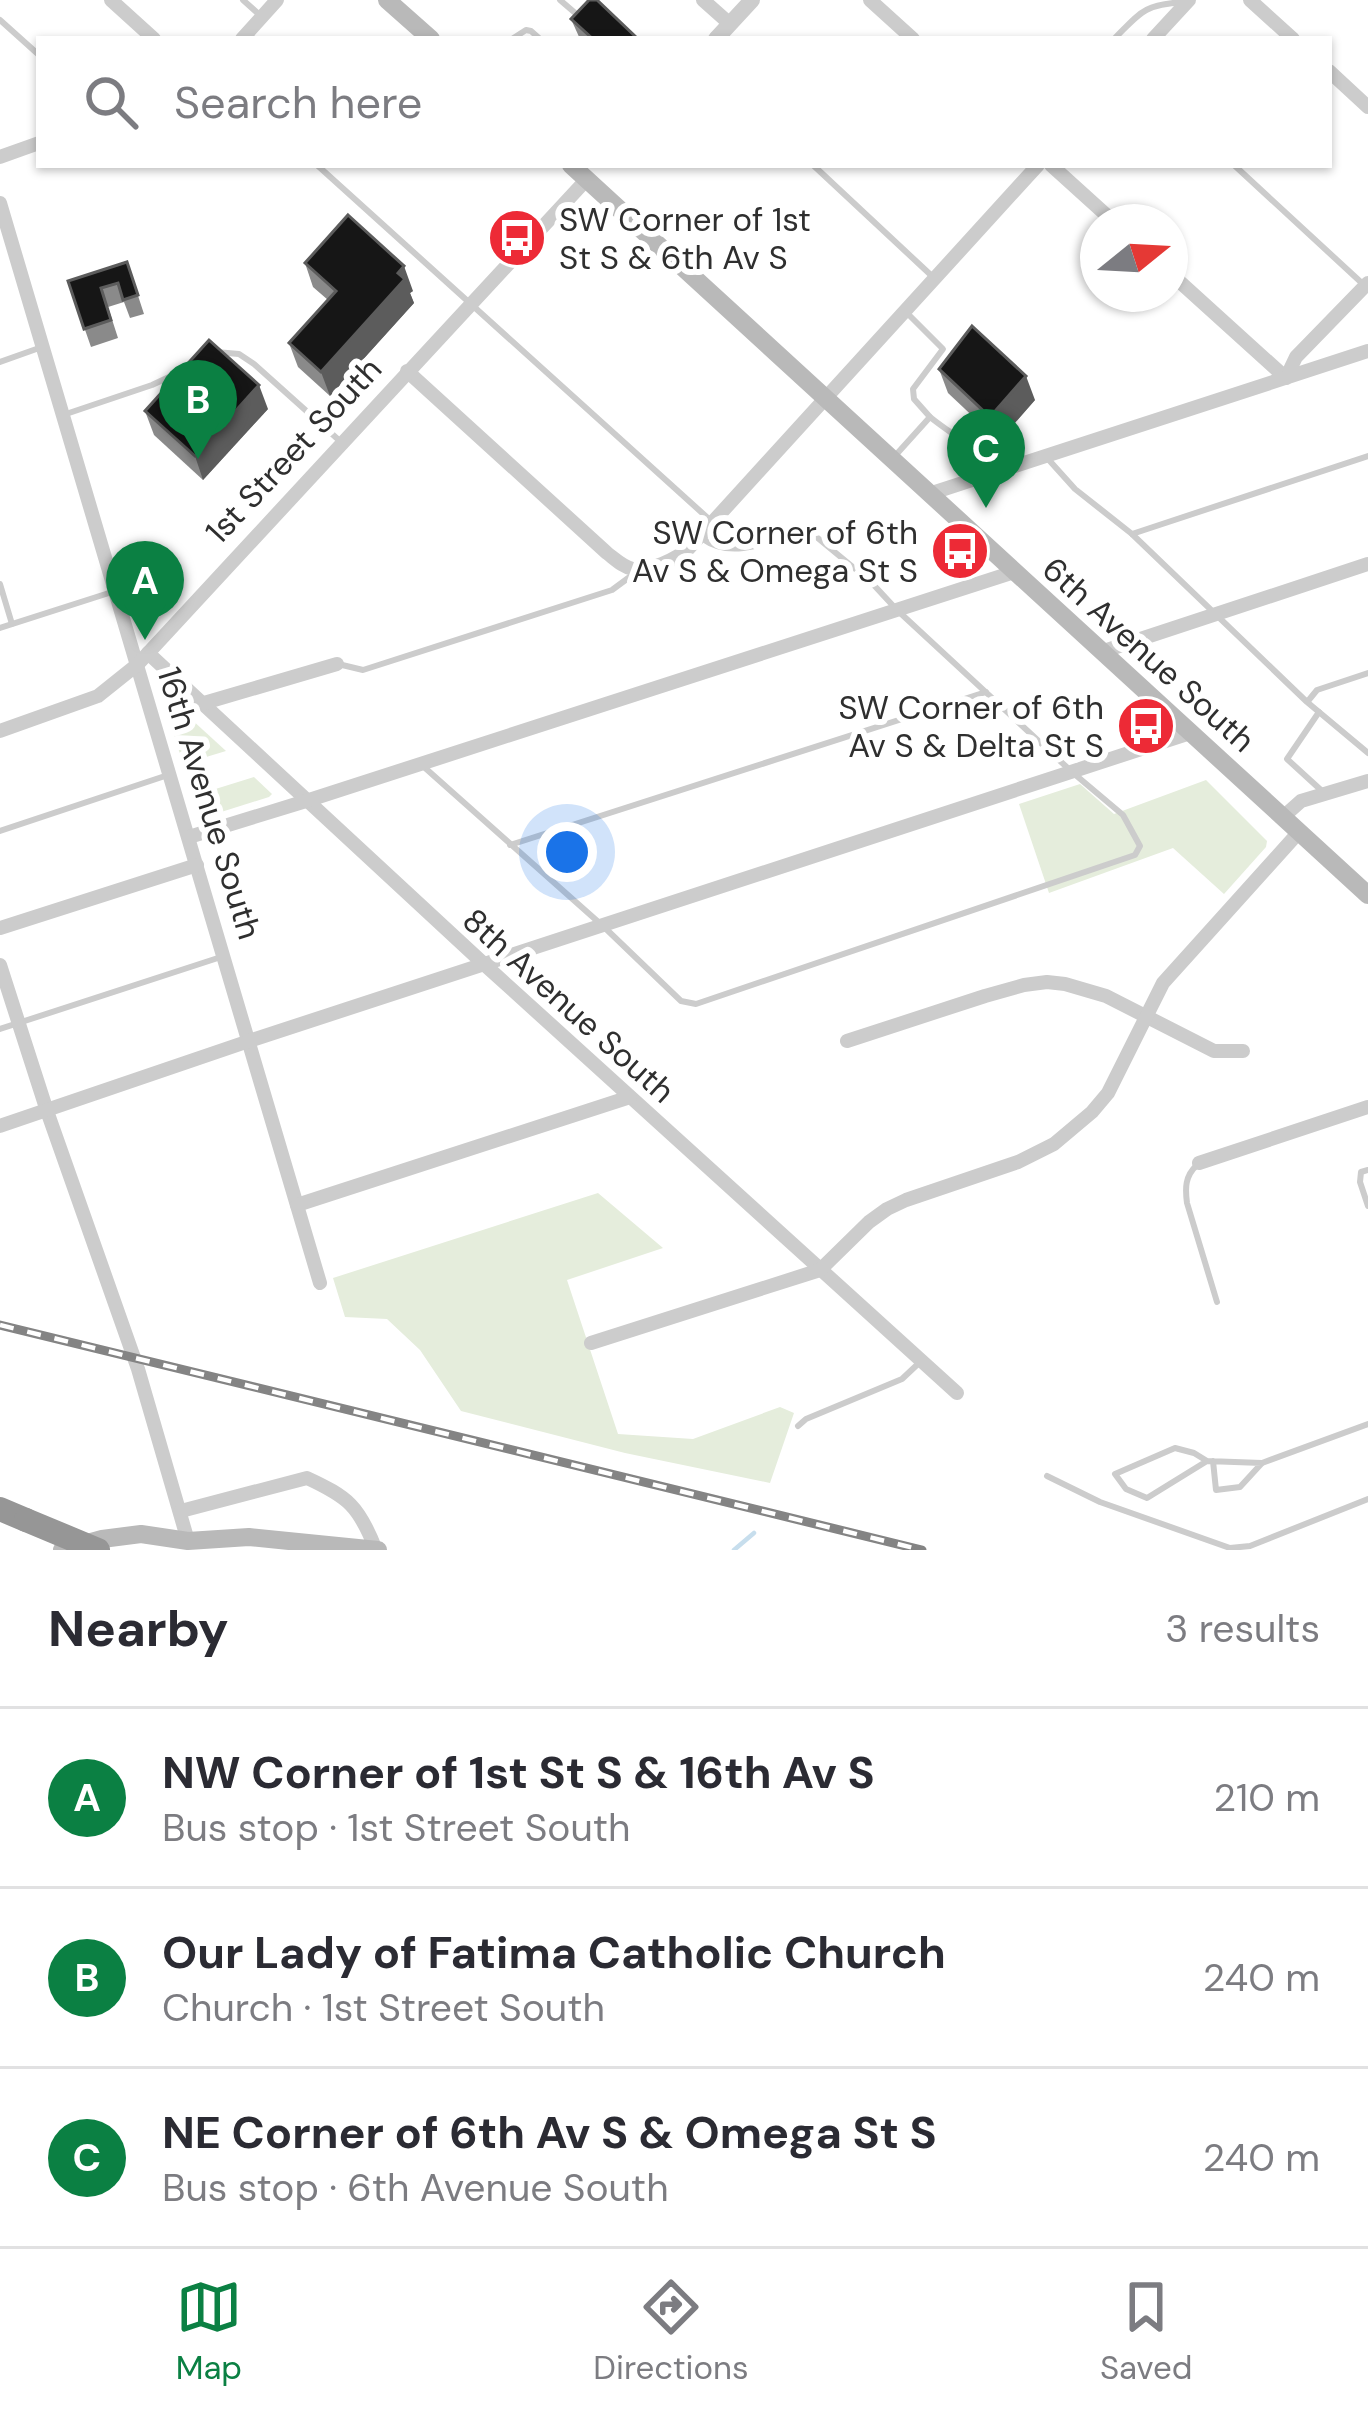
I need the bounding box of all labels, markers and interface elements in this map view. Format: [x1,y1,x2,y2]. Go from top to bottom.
search box [36,36,1332,168]
icon: search [78,69,144,135]
text: Search here [174,73,422,132]
place label: SW Corner of 1st St S & 6th Av S [559,198,811,279]
north arrow [1080,204,1188,312]
bus stop icon: SW Corner of 1st St S & 6th Av S [486,207,548,269]
street label: 1st Street South [196,348,391,553]
pin: B [159,360,237,459]
pin: C [947,409,1025,508]
place label: SW Corner of 6th Av S & Omega St S [632,511,918,592]
bus stop icon: SW Corner of 6th Av S & Omega St S [929,520,991,582]
pin: A [106,541,184,640]
street label: 6th Avenue South [1033,547,1264,761]
street label: 16th Avenue South [148,662,271,944]
place label: SW Corner of 6th Av S & Delta St S [838,686,1104,767]
bus stop icon: SW Corner of 6th Av S & Delta St S [1115,695,1177,757]
your location [537,822,597,882]
street label: 8th Avenue South [454,899,684,1112]
text: Nearby [48,1595,229,1662]
text: 3 results [1165,1603,1320,1654]
text: NW Corner of 1st St S & 16th Av S [162,1743,875,1802]
text: A [73,1772,101,1823]
text: 210 m [1214,1772,1320,1823]
text: Bus stop · 1st Street South [162,1802,631,1853]
text: Our Lady of Fatima Catholic Church [162,1923,946,1982]
text: B [75,1952,99,2003]
text: 240 m [1203,1952,1320,2003]
text: Church · 1st Street South [162,1982,605,2033]
text: NE Corner of 6th Av S & Omega St S [162,2103,937,2162]
text: C [73,2132,101,2183]
text: 240 m [1203,2132,1320,2183]
text: Bus stop · 6th Avenue South [162,2162,669,2213]
tab: Map [176,2274,242,2389]
tab: Directions [593,2274,749,2389]
tab: Saved [1100,2274,1192,2389]

